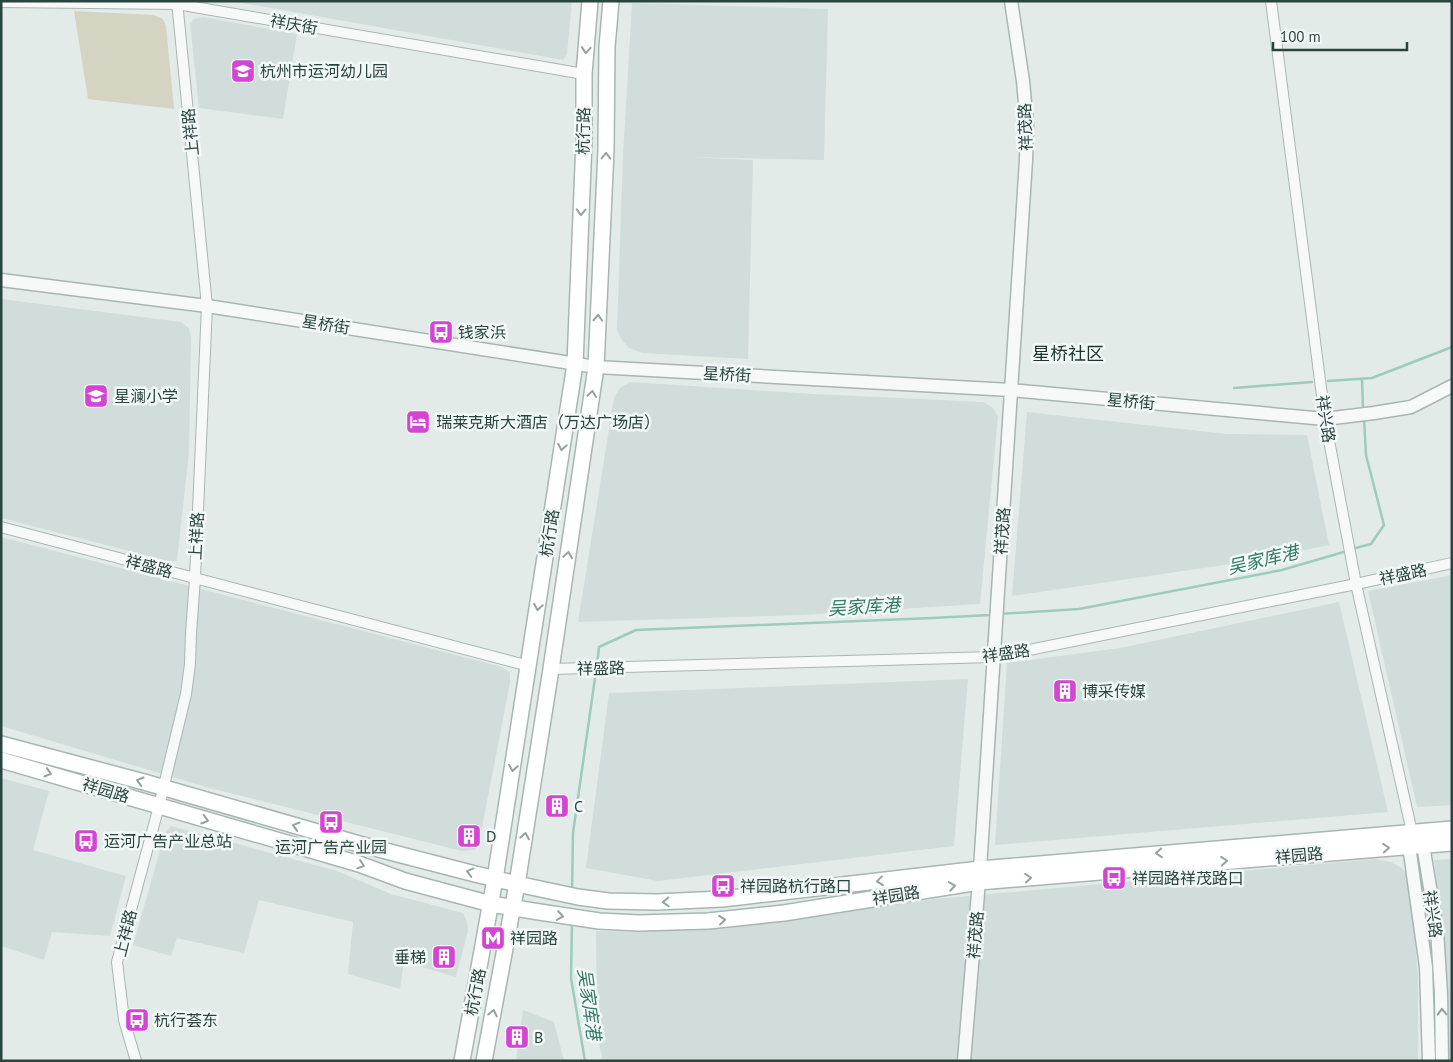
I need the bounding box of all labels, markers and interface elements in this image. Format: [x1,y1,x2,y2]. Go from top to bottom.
street label: 祥庆街 [269,10,319,38]
scale bar [1273,20,1407,52]
text: 100 m [1280,27,1321,46]
one-way arrow [580,46,591,54]
school or university icon: 杭州市运河幼儿园 [230,58,256,84]
place label: 杭州市运河幼儿园 [260,61,388,81]
street label: 祥茂路 [1014,103,1036,151]
street label: 上祥路 [178,107,202,157]
street label: 杭行路 [573,107,593,155]
one-way arrow [600,152,611,160]
one-way arrow [576,208,586,216]
street label: 星桥街 [301,310,351,338]
one-way arrow [593,314,604,322]
bus stop icon: 钱家浜 [428,319,454,345]
place label: 钱家浜 [458,322,506,342]
district label: 星桥社区 [1032,342,1104,365]
street label: 星桥街 [703,363,751,385]
school or university icon: 星澜小学 [83,383,109,409]
place label: 星澜小学 [114,386,178,406]
street label: 星桥街 [1106,389,1156,413]
one-way arrow [586,390,597,398]
street label: 祥兴路 [1312,394,1340,444]
hotel icon: 瑞莱克斯大酒店（万达广场店） [405,409,431,435]
place label: 瑞莱克斯大酒店（万达广场店） [436,412,660,432]
one-way arrow [558,442,568,451]
street label: 祥茂路 [990,506,1014,556]
street label: 杭行路 [535,508,563,558]
street label: 上祥路 [185,512,207,560]
water label: 吴家库港 [1225,540,1303,579]
street label: 祥盛路 [123,550,175,582]
one-way arrow [562,550,573,558]
street label: 祥盛路 [1377,559,1429,589]
water label: 吴家库港 [827,593,904,620]
one-way arrow [533,604,544,612]
street label: 祥盛路 [981,640,1031,666]
street label: 祥盛路 [577,658,625,678]
building icon: 博采传媒 [1052,678,1078,704]
place label: 博采传媒 [1082,681,1146,701]
one-way arrow [508,764,519,772]
one-way arrow [43,768,52,778]
street label: 祥园路 [80,773,132,807]
one-way arrow [136,776,145,786]
building icon: C [544,793,570,819]
place label: C [574,796,583,816]
bus stop icon: 运河广告产业园 [318,809,344,835]
one-way arrow [201,814,209,824]
one-way arrow [293,821,301,831]
building icon: D [456,823,482,849]
place label: D [486,826,496,846]
bus stop icon: 运河广告产业总站 [73,828,99,854]
place label: 运河广告产业总站 [104,831,232,851]
one-way arrow [519,832,529,841]
place label: 运河广告产业园 [275,837,387,857]
street label: 祥园路 [1274,843,1324,867]
one-way arrow [1383,843,1391,854]
one-way arrow [1155,848,1163,859]
one-way arrow [1221,856,1229,867]
one-way arrow [357,859,365,869]
bus stop icon: 祥园路祥茂路口 [1101,865,1127,891]
one-way arrow [466,868,475,878]
place label: 祥园路祥茂路口 [1132,868,1244,888]
bus stop icon: 祥园路杭行路口 [710,873,736,899]
one-way arrow [1024,873,1032,884]
one-way arrow [875,875,883,886]
place label: 祥园路杭行路口 [740,876,852,896]
street label: 祥园路 [871,881,921,909]
one-way arrow [948,882,957,892]
street label: 祥兴路 [1420,889,1446,939]
one-way arrow [661,896,669,907]
street label: 上祥路 [109,907,141,959]
one-way arrow [556,910,565,920]
street label: 祥茂路 [963,910,987,960]
one-way arrow [719,915,727,926]
metro station icon: 祥园路 [480,925,506,951]
place label: 祥园路 [510,928,558,948]
building icon: 垂梯 [431,944,457,970]
place label: 垂梯 [394,947,426,967]
street label: 杭行路 [461,967,489,1017]
water label: 吴家库港 [573,967,606,1044]
bus stop icon: 杭行荟东 [124,1007,150,1033]
one-way arrow [1436,1008,1447,1016]
one-way arrow [488,1009,498,1017]
place label: 杭行荟东 [154,1010,218,1030]
building icon: B [504,1024,530,1050]
place label: B [534,1027,543,1047]

